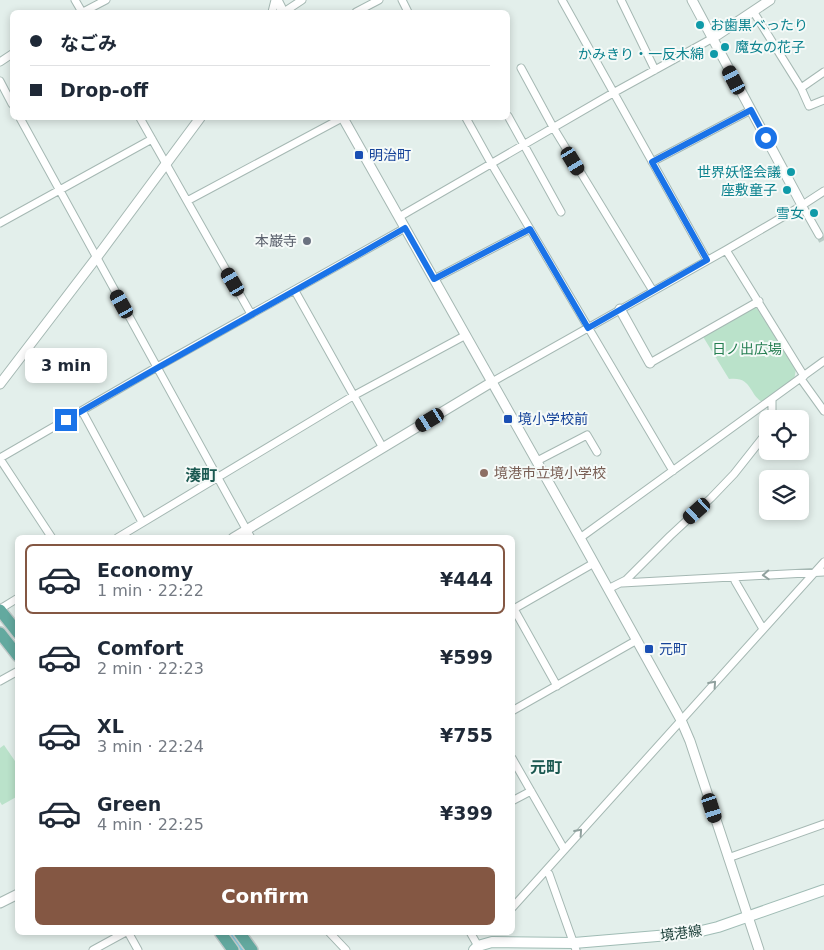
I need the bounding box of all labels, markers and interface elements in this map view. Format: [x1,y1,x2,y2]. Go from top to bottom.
place label: お歯黒べったり [710,17,808,33]
marker: お歯黒べったり [694,19,706,31]
text: なごみ [60,32,117,54]
place label: 魔女の花子 [735,39,805,55]
marker: 魔女の花子 [719,41,731,53]
place label: かみきり・一反木綿 [578,46,704,62]
marker: かみきり・一反木綿 [708,48,720,60]
car [720,63,747,97]
text: Drop-off [60,79,148,101]
route start [755,127,777,149]
car [558,144,587,178]
place label: 明治町 [369,147,411,163]
marker: 明治町 [353,149,365,161]
place label: 世界妖怪会議 [697,164,781,180]
marker: 世界妖怪会議 [785,166,797,178]
place label: 座敷童子 [721,182,777,198]
marker: 座敷童子 [781,184,793,196]
place label: 雪女 [776,205,804,221]
marker: 雪女 [808,207,820,219]
place label: 本巌寺 [255,233,297,249]
marker: 本巌寺 [301,235,313,247]
car [219,265,246,299]
car [108,287,135,321]
park label: 日ノ出広場 [712,341,782,357]
callout: 3 min [25,348,107,382]
text: 3 min [41,356,91,375]
car [413,406,446,434]
route end [55,409,77,431]
map controls [759,410,809,520]
button: locate [759,410,809,460]
place label: 境小学校前 [518,411,588,427]
marker: 境小学校前 [502,413,514,425]
place label: 境港市立境小学校 [494,465,606,481]
district label: 湊町 [185,466,217,485]
marker: 境港市立境小学校 [478,467,490,479]
button: layers [759,470,809,520]
car [680,495,713,527]
icon: car [37,557,82,602]
text: Economy [97,559,193,581]
text: ¥444 [440,568,493,590]
one-way arrow [761,570,769,581]
text: 1 min · 22:22 [97,581,204,600]
icon: car [37,635,82,680]
text: Comfort [97,637,184,659]
place label: 元町 [659,641,687,657]
marker: 元町 [643,643,655,655]
text: ¥599 [440,646,493,668]
text: 2 min · 22:23 [97,659,204,678]
one-way arrow [707,680,716,689]
icon: car [37,713,82,758]
text: XL [97,715,124,737]
text: ¥755 [440,724,493,746]
text: 3 min · 22:24 [97,737,204,756]
district label: 元町 [530,758,562,777]
icon: car [37,791,82,836]
car [700,791,723,825]
text: Green [97,793,161,815]
text: ¥399 [440,802,493,824]
text: 4 min · 22:25 [97,815,204,834]
one-way arrow [574,828,583,837]
button: Confirm [35,867,495,925]
street label: 境港線 [659,922,703,944]

